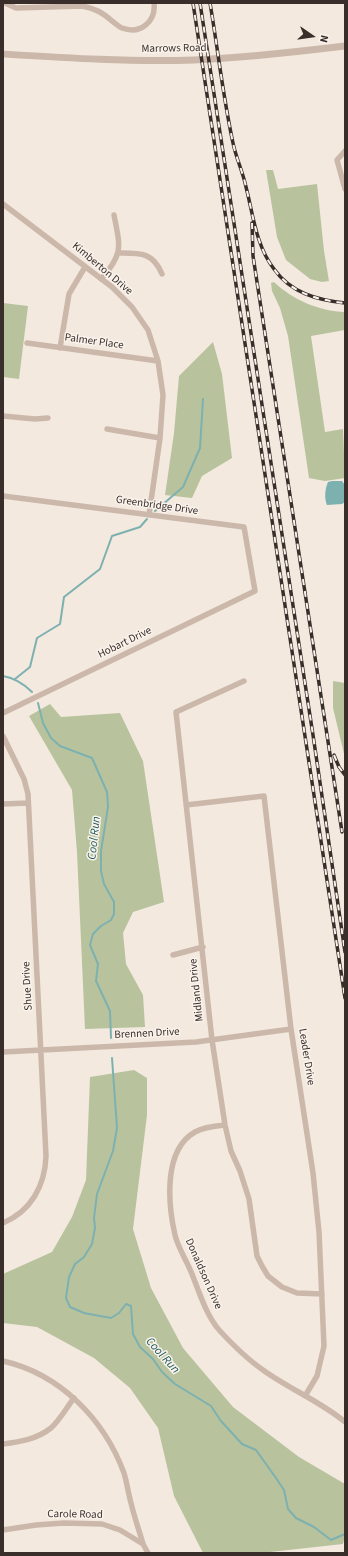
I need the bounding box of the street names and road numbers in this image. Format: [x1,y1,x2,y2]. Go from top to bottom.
street label: Marrows Road [141,42,207,56]
street label: Kimberton Drive [69,240,135,298]
street label: Palmer Place [64,331,124,353]
street label: Greenbridge Drive [115,494,199,518]
street label: Hobart Drive [96,624,154,662]
street label: Midland Drive [187,958,207,1022]
street label: Shue Drive [20,961,36,1011]
street label: Brennen Drive [114,1026,180,1042]
street label: Leader Drive [295,1028,317,1086]
street label: Donaldson Drive [182,1237,224,1311]
street label: Carole Road [47,1508,103,1522]

